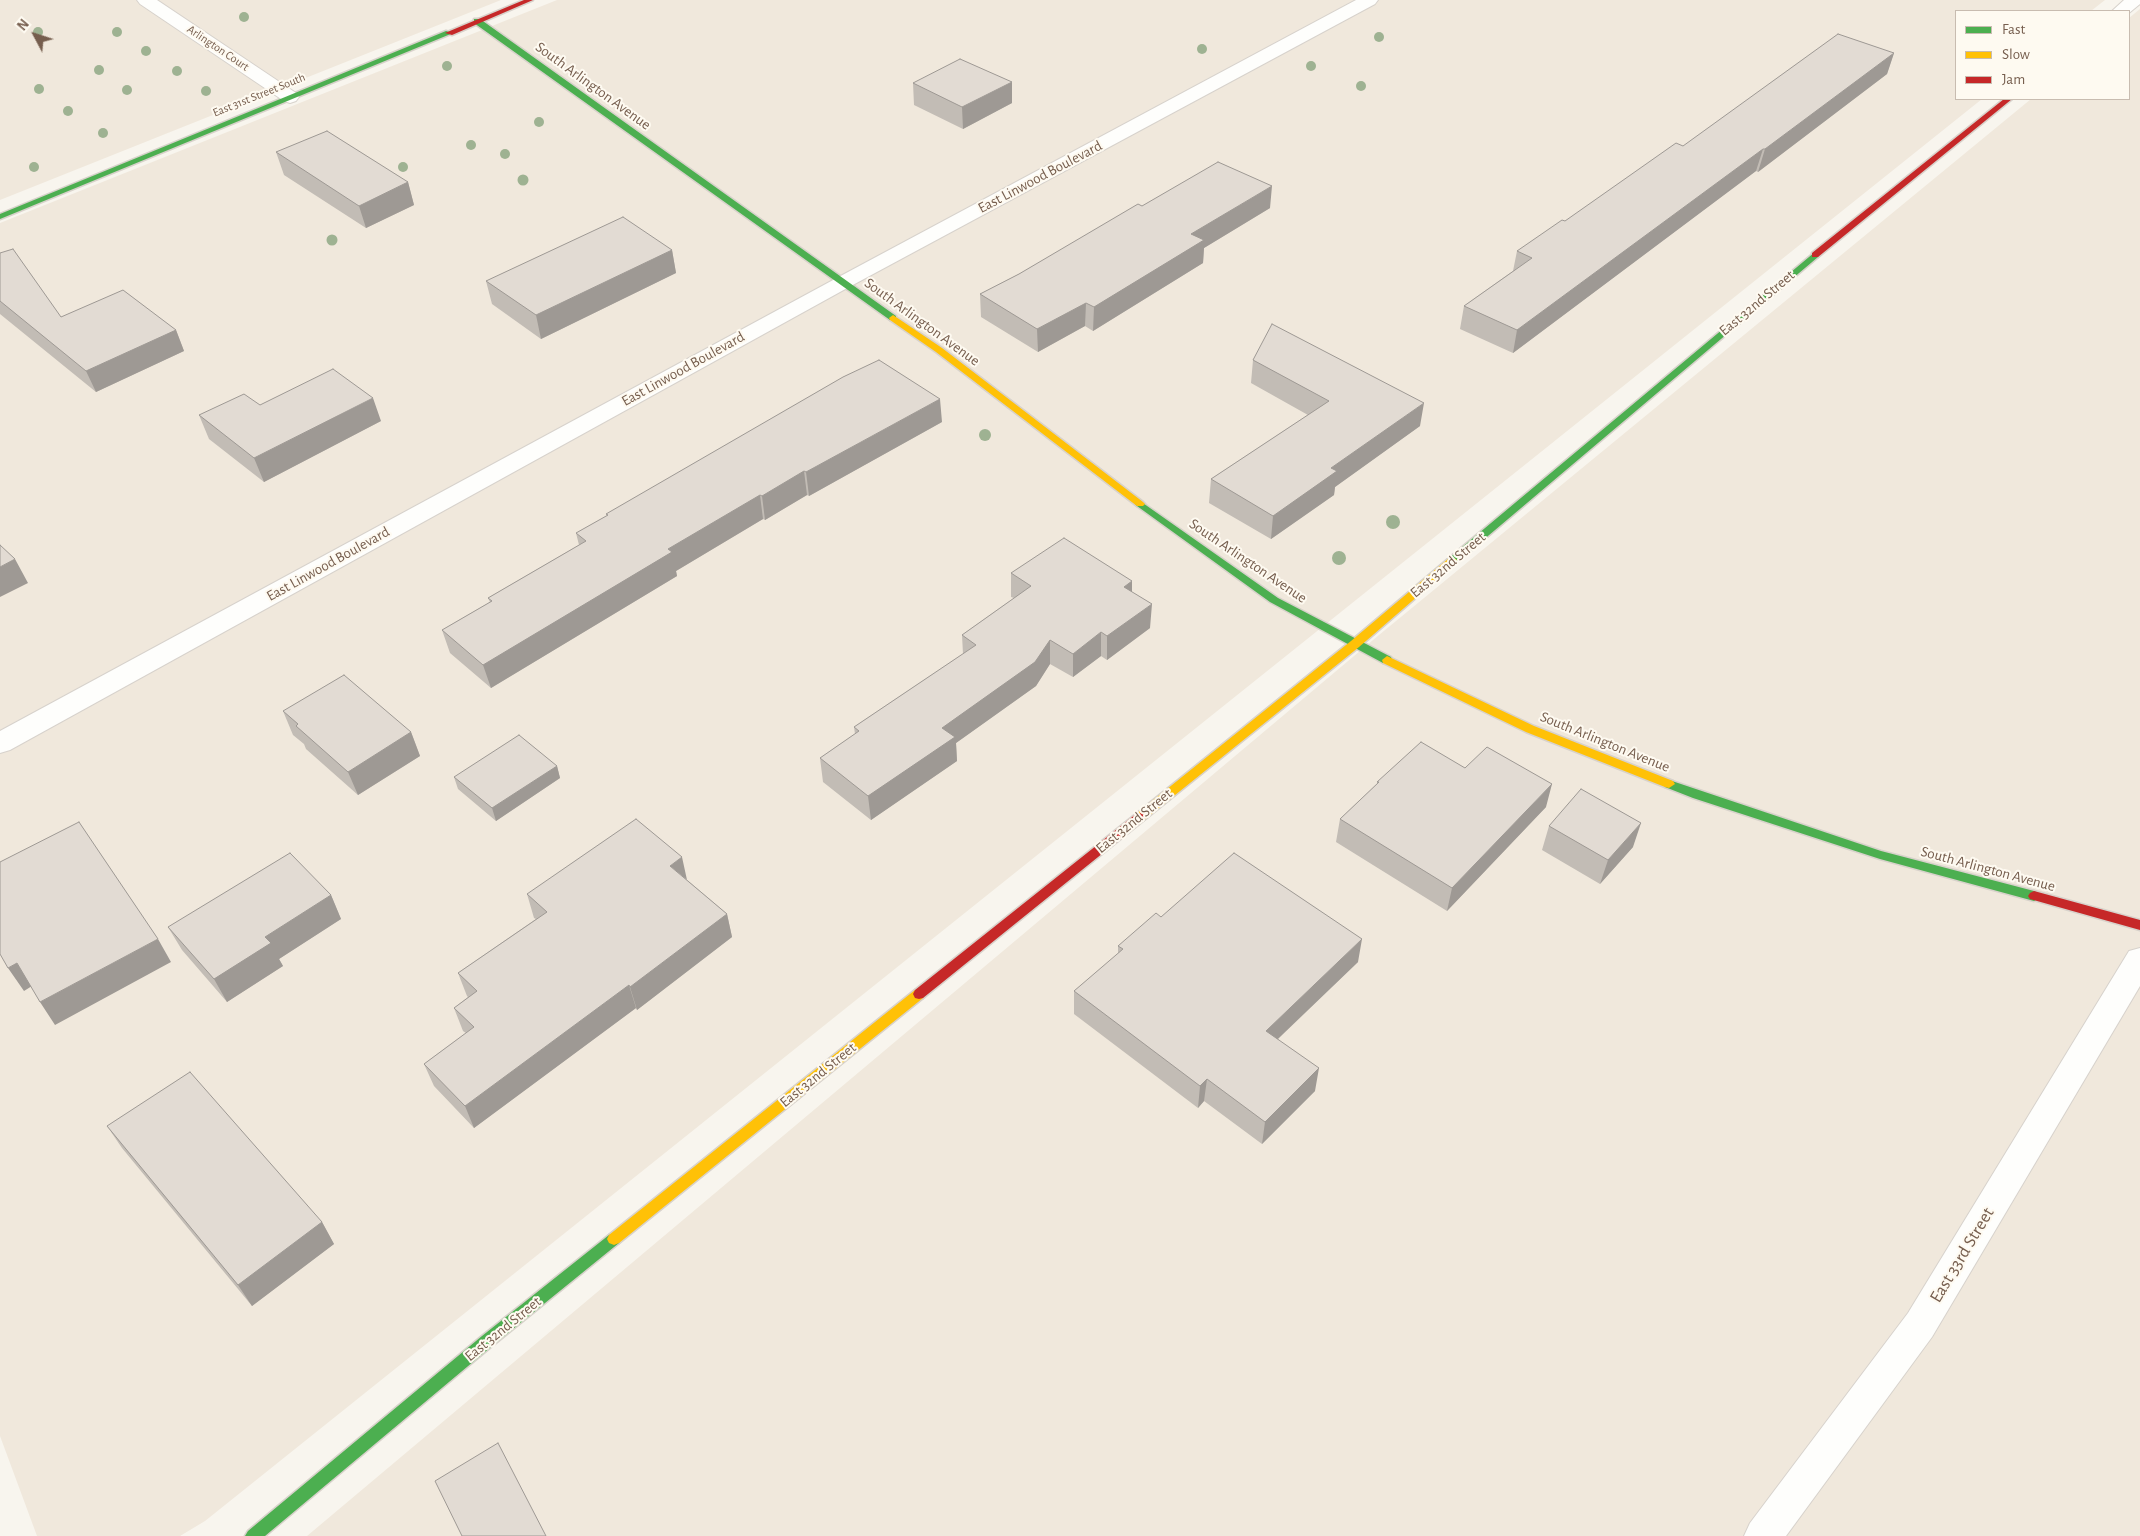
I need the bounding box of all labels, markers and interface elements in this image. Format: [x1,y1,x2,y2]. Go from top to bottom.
north arrow [10,10,60,60]
legend [1955,10,2130,100]
text: N [15,17,32,34]
street label: Arlington Court [184,22,252,74]
text: Fast [2002,22,2025,37]
street label: South Arlington Avenue [532,38,654,134]
text: Slow [2002,47,2030,62]
street label: East 31st Street South [211,70,307,120]
text: Jam [2002,72,2025,87]
street label: East Linwood Boulevard [975,137,1105,217]
street label: East 32nd Street [1716,266,1798,340]
street label: South Arlington Avenue [861,274,983,370]
street label: East Linwood Boulevard [618,328,748,410]
street label: South Arlington Avenue [1186,515,1310,607]
street label: East Linwood Boulevard [263,523,393,605]
street label: East 32nd Street [1407,528,1489,602]
street label: South Arlington Avenue [1537,708,1673,776]
street label: East 32nd Street [1092,785,1176,857]
street label: South Arlington Avenue [1919,842,2057,896]
street label: East 32nd Street [776,1039,860,1111]
street label: East 33rd Street [1925,1203,1999,1307]
street label: East 32nd Street [461,1293,545,1365]

